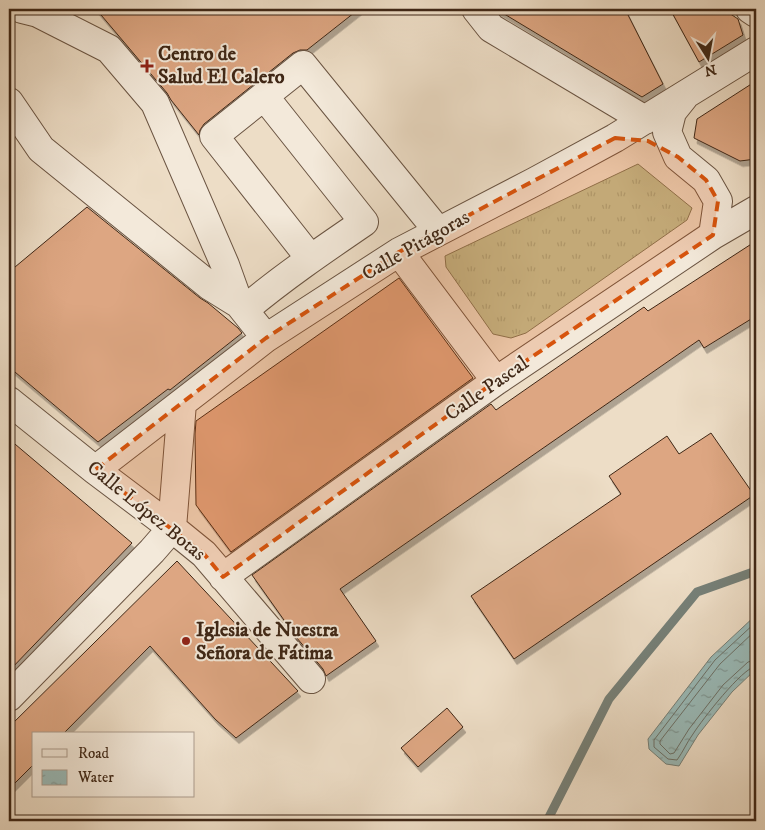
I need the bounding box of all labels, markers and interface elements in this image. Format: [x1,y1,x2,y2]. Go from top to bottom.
north arrow [682,32,732,82]
place label: Centro de Salud El Calero [158,42,285,90]
marker: Centro de Salud El Calero [140,59,154,73]
text: N [702,60,718,80]
street label: Calle Pitágoras [358,205,474,287]
street label: Calle Pascal [440,351,534,427]
street label: Calle López Botas [82,455,211,567]
place label: Iglesia de Nuestra Señora de Fátima [196,618,339,666]
marker: Iglesia de Nuestra Señora de Fátima [180,635,192,647]
legend [32,732,195,798]
text: Road [78,744,110,763]
text: Water [77,768,114,787]

